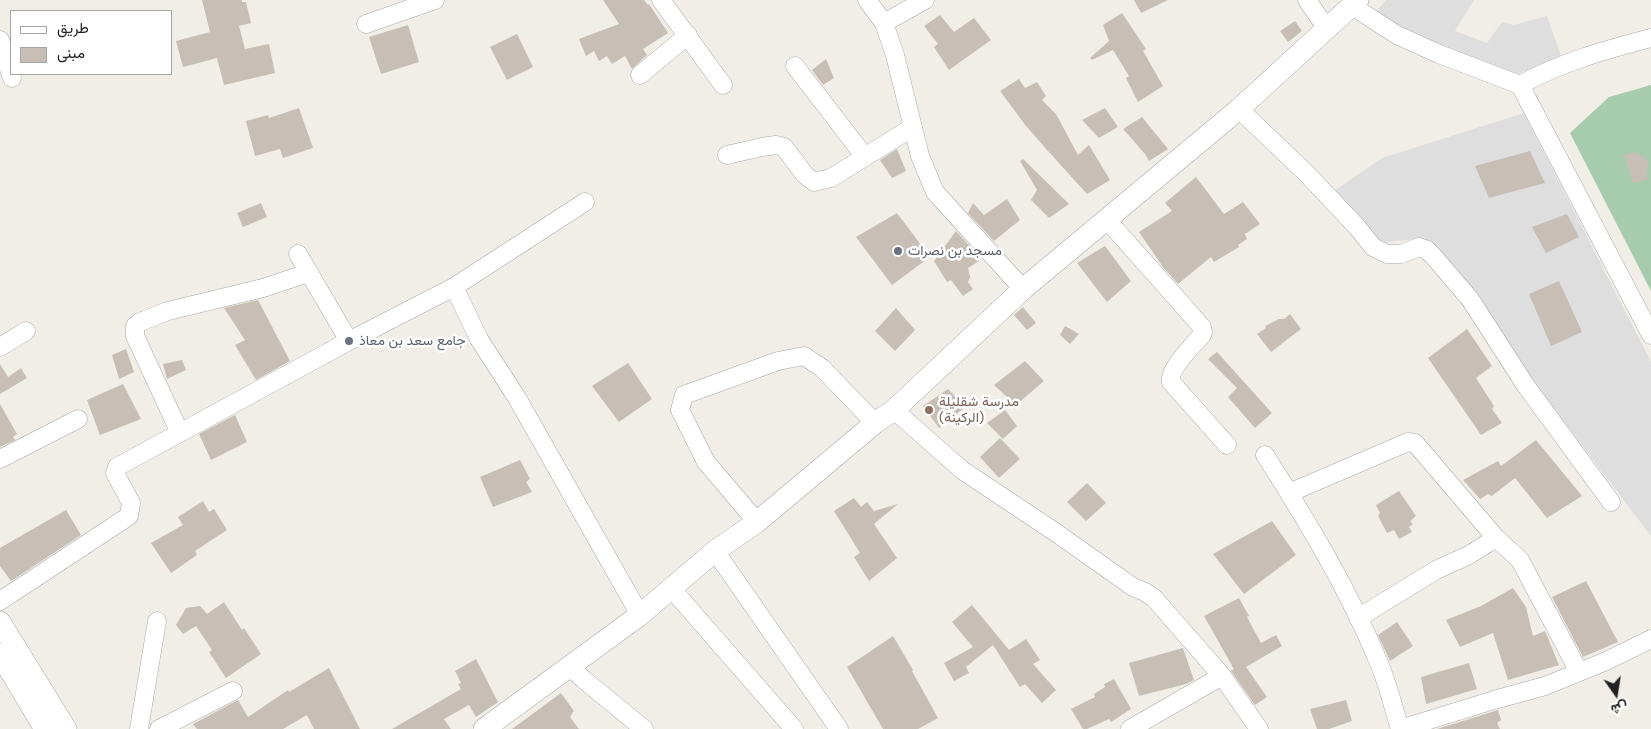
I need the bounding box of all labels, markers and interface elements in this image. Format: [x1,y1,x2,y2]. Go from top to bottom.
legend [10,10,172,75]
text: طريق [57,18,89,38]
text: مبنى [57,43,85,63]
place label: مسجد بن نصرات [908,243,1002,259]
marker: مسجد بن نصرات [892,245,904,257]
place label: جامع سعد بن معاذ [359,333,466,349]
marker: جامع سعد بن معاذ [343,335,355,347]
place label: مدرسة شقليلة (الركينة) [939,394,1019,427]
marker: مدرسة شقليلة (الركينة) [923,404,935,416]
north arrow [1591,669,1641,719]
text: ش [1609,698,1630,719]

